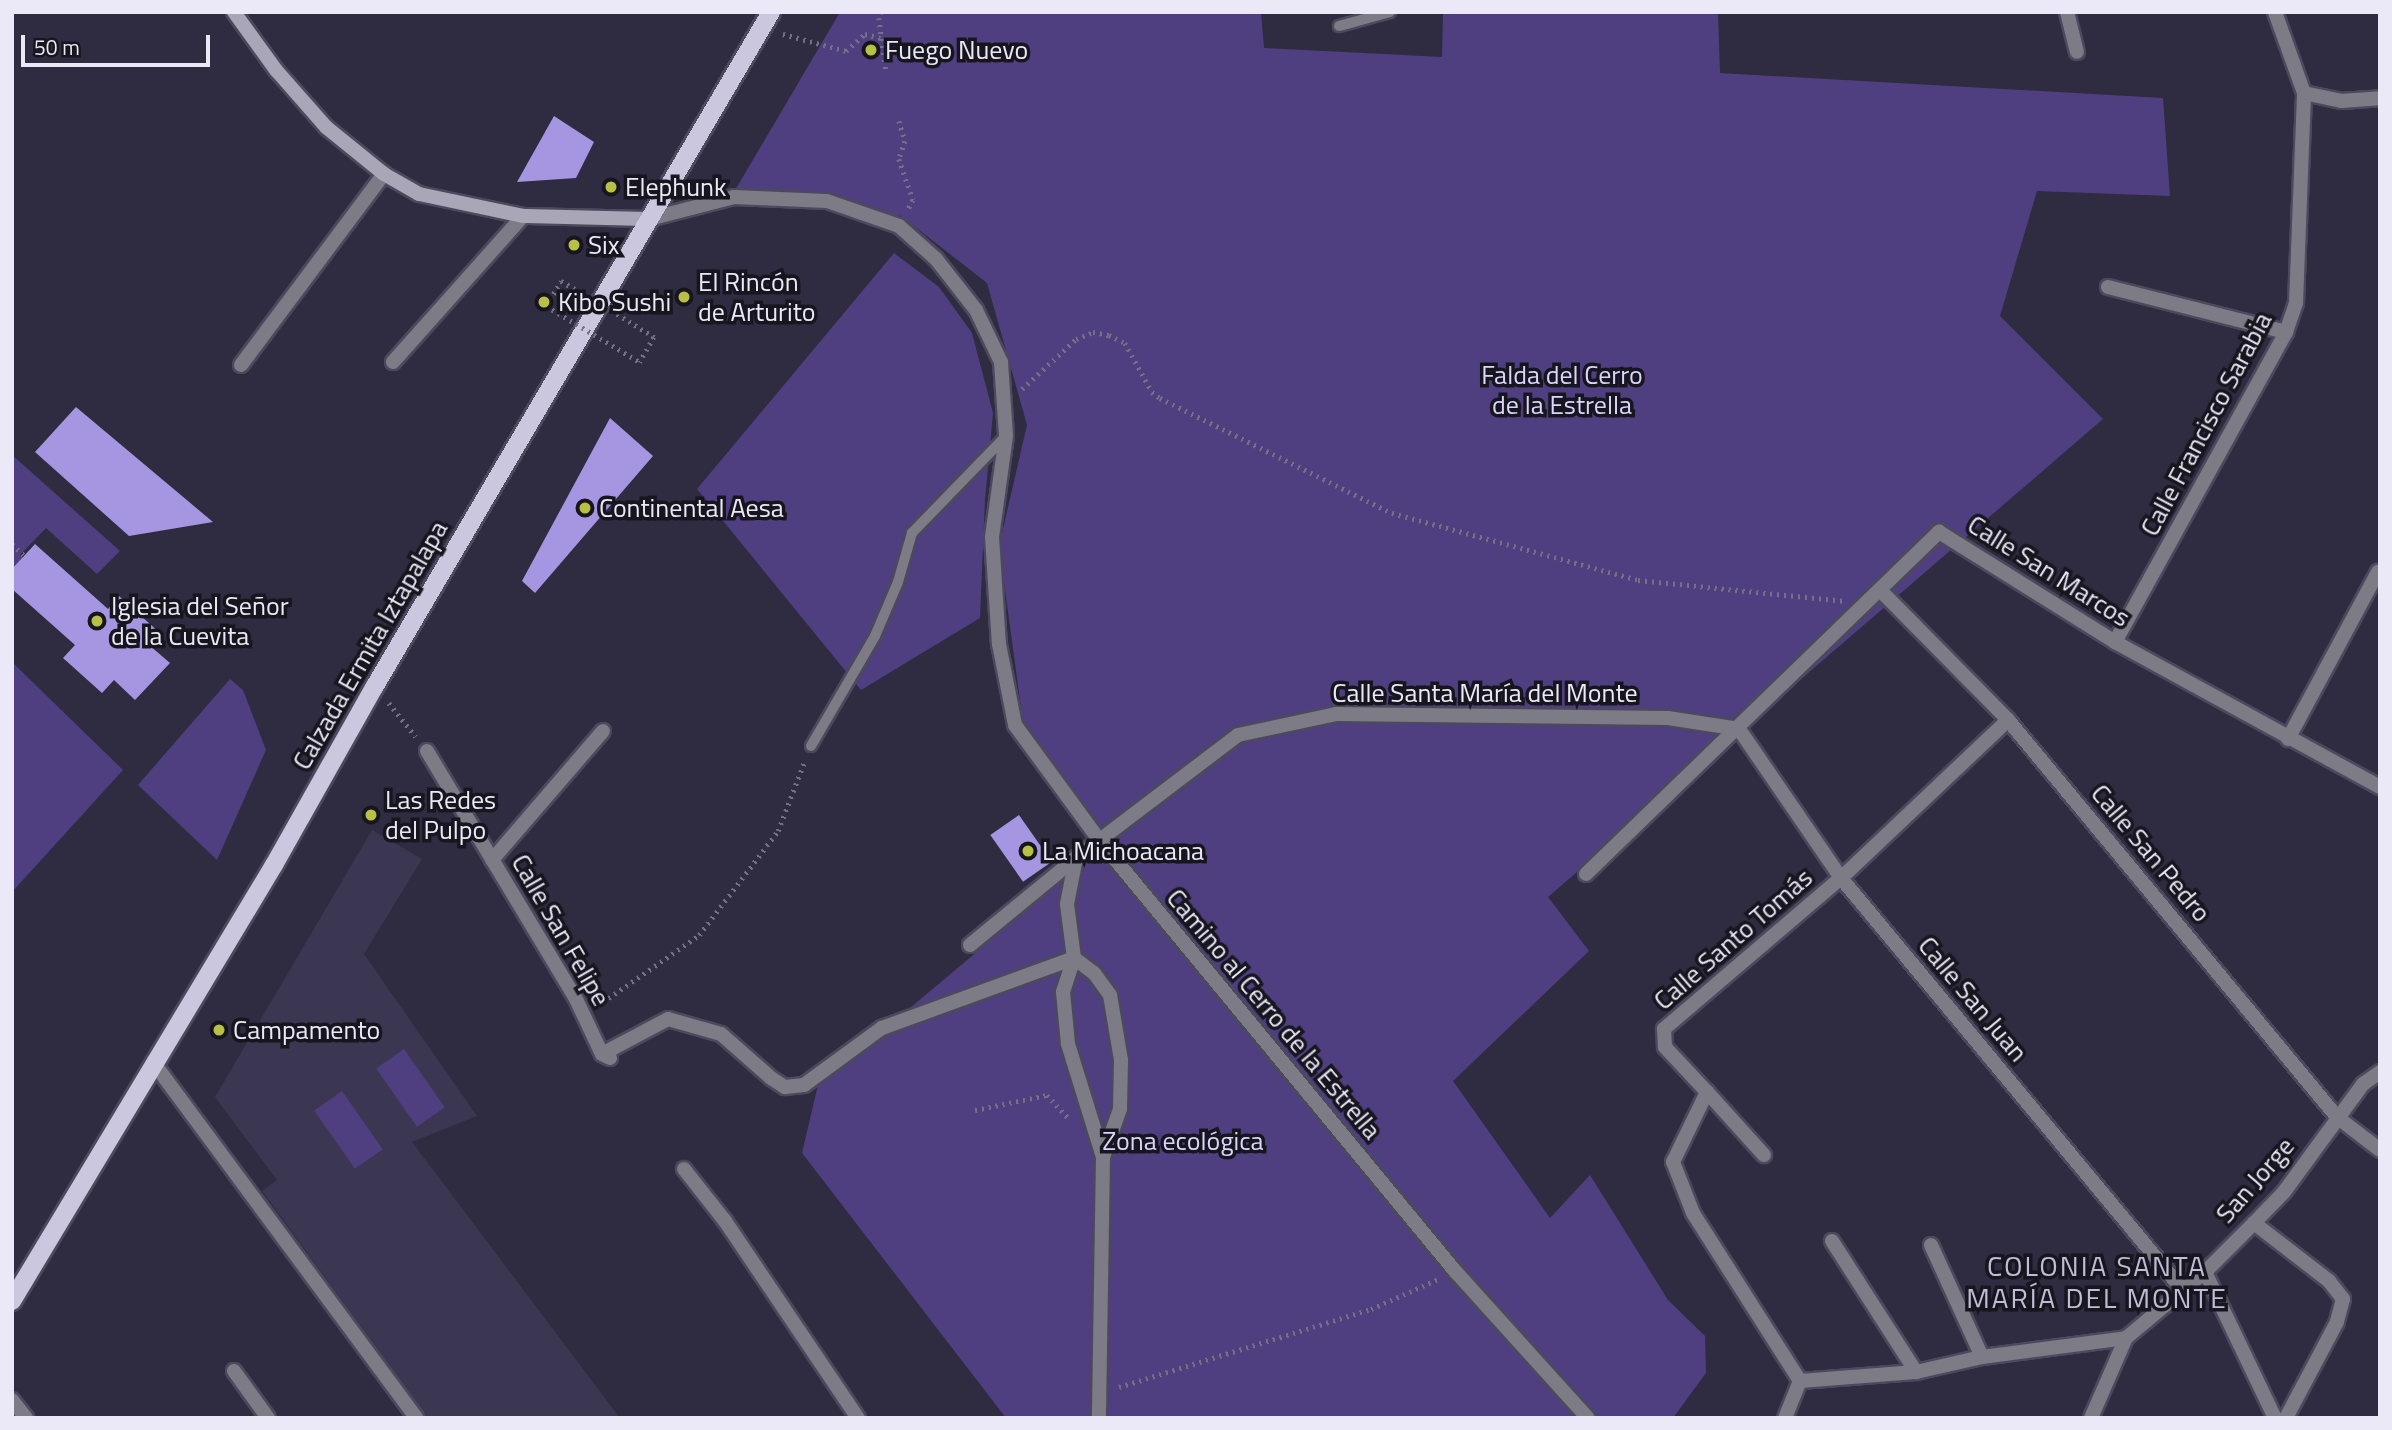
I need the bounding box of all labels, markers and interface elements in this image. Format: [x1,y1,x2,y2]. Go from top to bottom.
scale bar [24,21,214,65]
text: 50 m [34,31,80,63]
place label: Fuego Nuevo [885,34,1028,66]
marker: Fuego Nuevo [863,42,879,58]
place label: Elephunk [625,171,726,203]
marker: Elephunk [603,179,619,195]
place label: Six [588,229,620,261]
marker: Six [566,237,582,253]
place label: El Rincón de Arturito [698,266,816,328]
place label: Kibo Sushi [558,286,671,318]
marker: El Rincón de Arturito [676,289,692,305]
marker: Kibo Sushi [536,294,552,310]
street label: Calle Francisco Sarabia [2134,307,2278,541]
park label: Falda del Cerro de la Estrella [1481,359,1643,420]
place label: Continental Aesa [599,492,784,524]
marker: Continental Aesa [577,500,593,516]
street label: Calle San Marcos [1962,509,2136,633]
street label: Calzada Ermita Iztapalapa [286,515,454,775]
place label: Iglesia del Señor de la Cuevita [111,590,289,652]
marker: Iglesia del Señor de la Cuevita [89,613,105,629]
street label: Calle Santa María del Monte [1332,677,1638,709]
street label: Calle San Pedro [2085,778,2217,928]
place label: Las Redes del Pulpo [385,784,496,846]
marker: Las Redes del Pulpo [363,807,379,823]
place label: La Michoacana [1042,835,1204,867]
marker: La Michoacana [1020,843,1036,859]
street label: Calle San Felipe [505,849,617,1011]
street label: Calle Santo Tomás [1647,862,1819,1016]
street label: Camino al Cerro de la Estrella [1160,883,1388,1145]
street label: Calle San Juan [1912,930,2034,1068]
place label: Campamento [233,1014,380,1046]
marker: Campamento [211,1022,227,1038]
park label: Zona ecológica [1102,1125,1264,1157]
street label: San Jorge [2209,1131,2301,1229]
district label: COLONIA SANTA MARÍA DEL MONTE [1968,1249,2226,1315]

